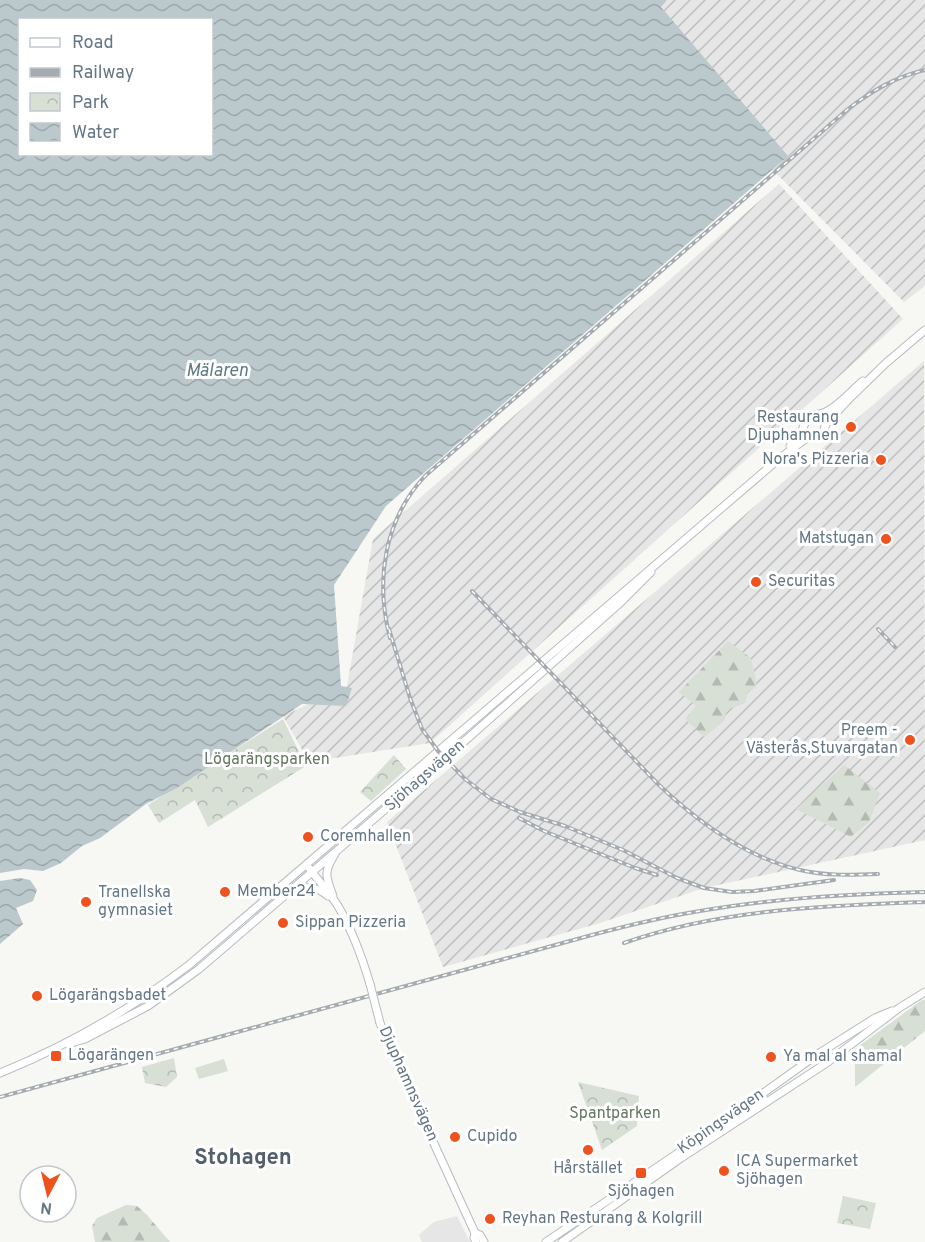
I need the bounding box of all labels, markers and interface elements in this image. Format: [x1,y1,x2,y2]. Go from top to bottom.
legend [18,18,213,156]
text: Road [72,32,114,55]
text: Railway [72,62,134,85]
text: Park [72,92,109,115]
text: Water [72,122,119,145]
water label: Mälaren [186,360,248,383]
place label: Restaurang Djuphamnen [747,408,839,446]
marker: Restaurang Djuphamnen [844,420,858,434]
place label: Nora's Pizzeria [762,450,869,470]
marker: Nora's Pizzeria [874,453,888,467]
place label: Matstugan [799,529,874,549]
marker: Matstugan [879,532,893,546]
place label: Securitas [768,572,835,592]
marker: Securitas [749,575,763,589]
place label: Preem - Västerås,Stuvargatan [746,721,898,759]
marker: Preem - Västerås,Stuvargatan [903,733,917,747]
street label: Sjöhagsvägen [381,736,469,816]
park label: Lögarängsparken [204,750,330,770]
place label: Coremhallen [320,827,411,847]
marker: Coremhallen [301,830,315,844]
place label: Member24 [237,882,316,902]
place label: Tranellska gymnasiet [98,883,173,921]
marker: Member24 [218,885,232,899]
marker: Tranellska gymnasiet [79,895,93,909]
place label: Sippan Pizzeria [295,913,406,933]
marker: Sippan Pizzeria [276,916,290,930]
place label: Lögarängsbadet [49,986,166,1006]
marker: Lögarängsbadet [30,989,44,1003]
street label: Djuphamnsvägen [374,1023,442,1145]
place label: Lögarängen [68,1046,154,1066]
place label: Ya mal al shamal [783,1047,902,1067]
marker: Lögarängen [49,1049,63,1063]
marker: Ya mal al shamal [764,1050,778,1064]
street label: Köpingsvägen [674,1085,768,1159]
park label: Spantparken [569,1104,661,1124]
place label: Cupido [467,1127,518,1147]
marker: Cupido [448,1130,462,1144]
marker: Hårstället [581,1143,595,1157]
district label: Stohagen [194,1145,292,1172]
place label: ICA Supermarket Sjöhagen [736,1152,858,1190]
place label: Hårstället [553,1159,623,1179]
north arrow [18,1164,78,1224]
marker: ICA Supermarket Sjöhagen [717,1164,731,1178]
marker: Sjöhagen [634,1166,648,1180]
place label: Sjöhagen [607,1182,675,1202]
text: N [39,1196,53,1218]
place label: Reyhan Resturang & Kolgrill [502,1209,702,1229]
marker: Reyhan Resturang & Kolgrill [483,1212,497,1226]

